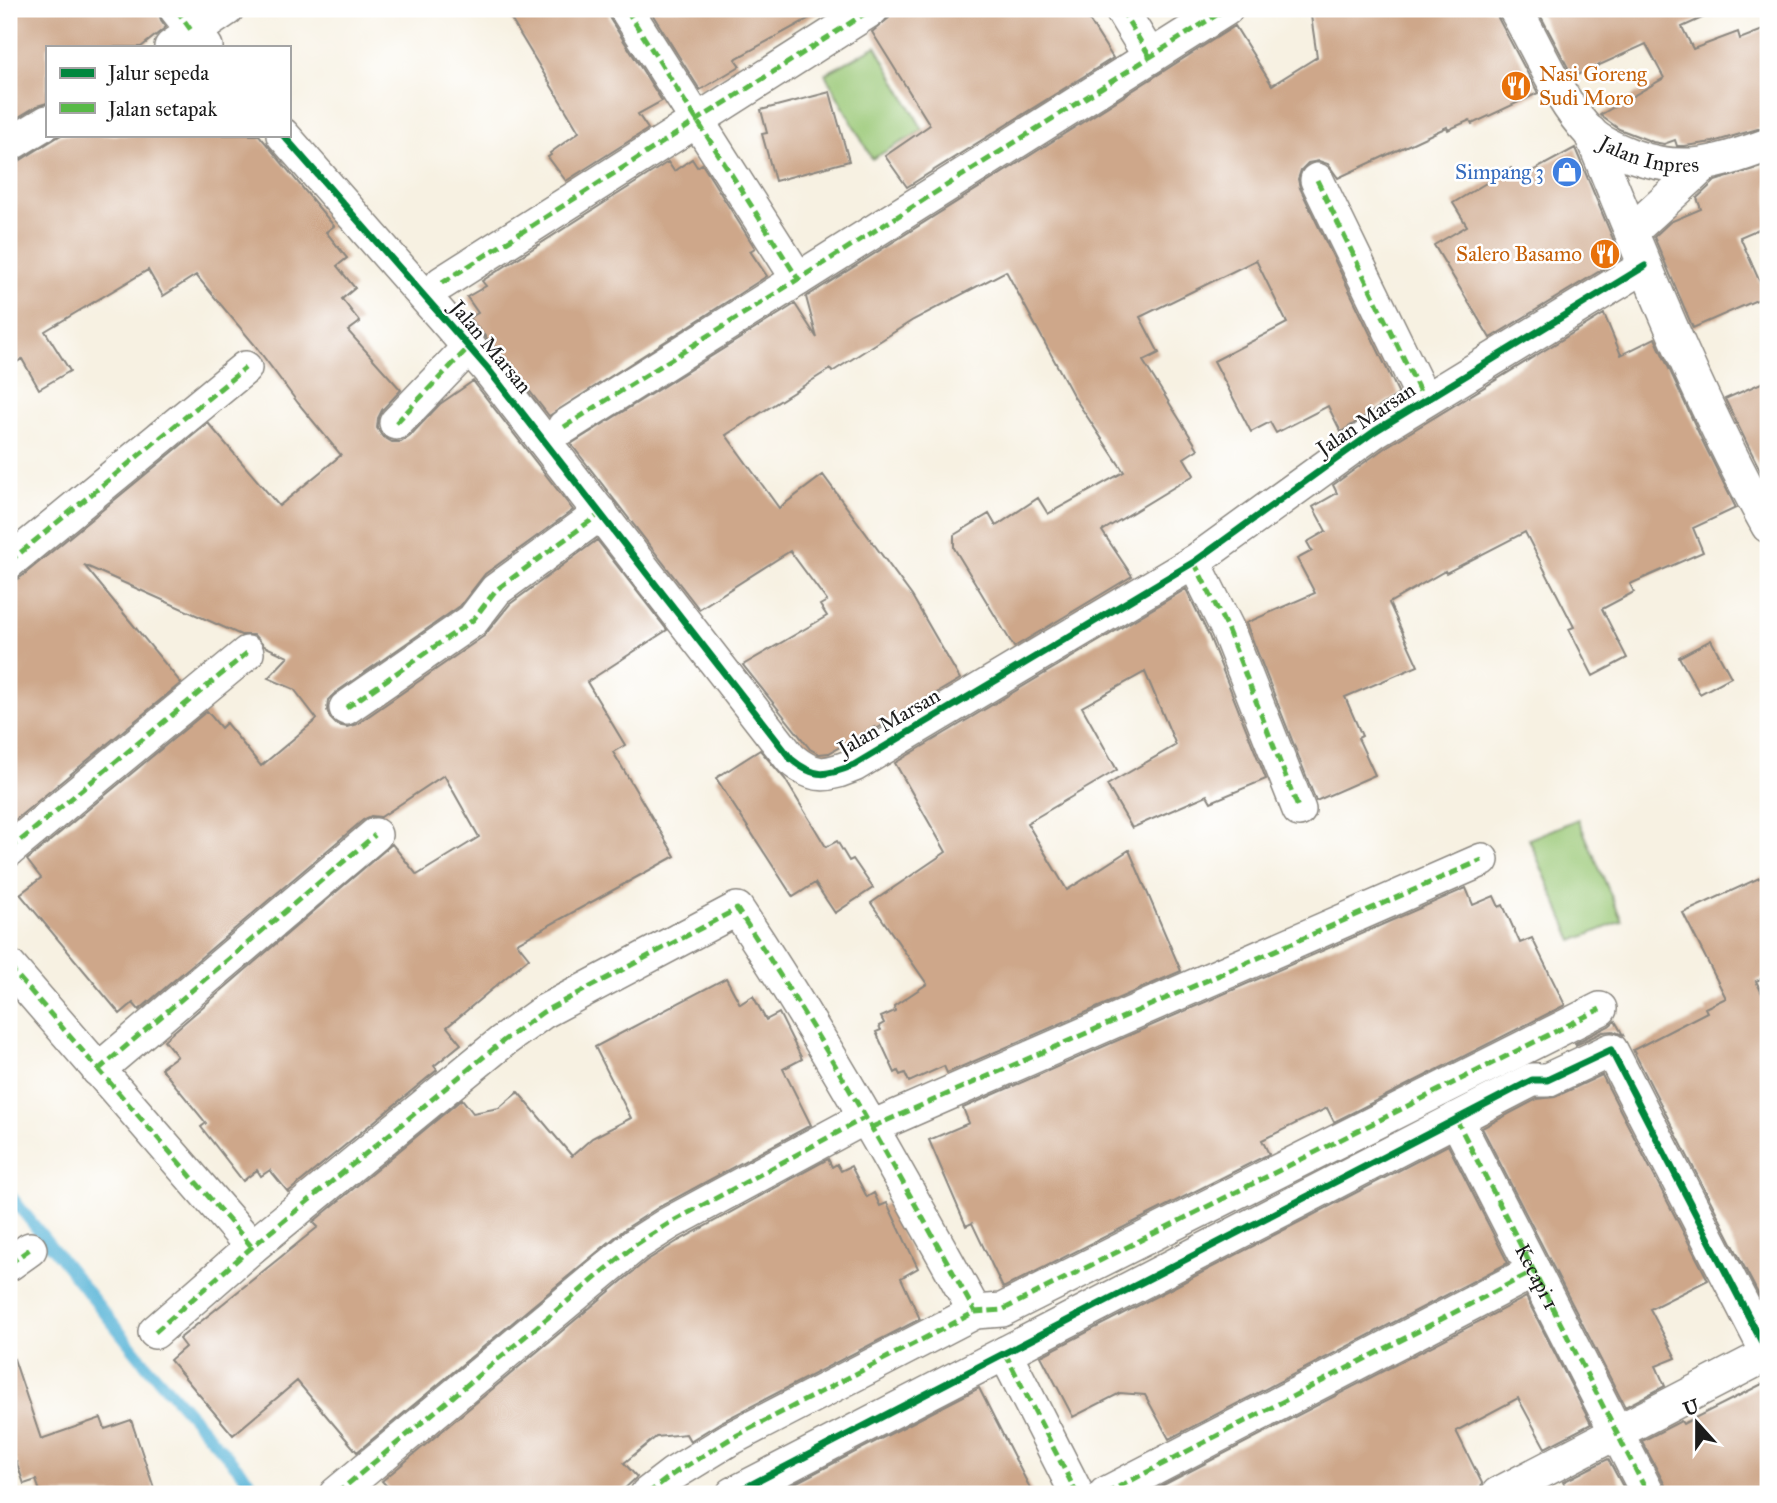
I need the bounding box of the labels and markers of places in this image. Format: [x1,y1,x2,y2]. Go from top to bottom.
place label: Nasi Goreng Sudi Moro [1539,61,1647,111]
restaurant icon: Nasi Goreng Sudi Moro [1499,69,1533,103]
shop icon: Simpang 3 [1550,155,1584,189]
place label: Simpang 3 [1455,159,1544,185]
restaurant icon: Salero Basamo [1588,237,1622,271]
place label: Salero Basamo [1456,241,1582,267]

